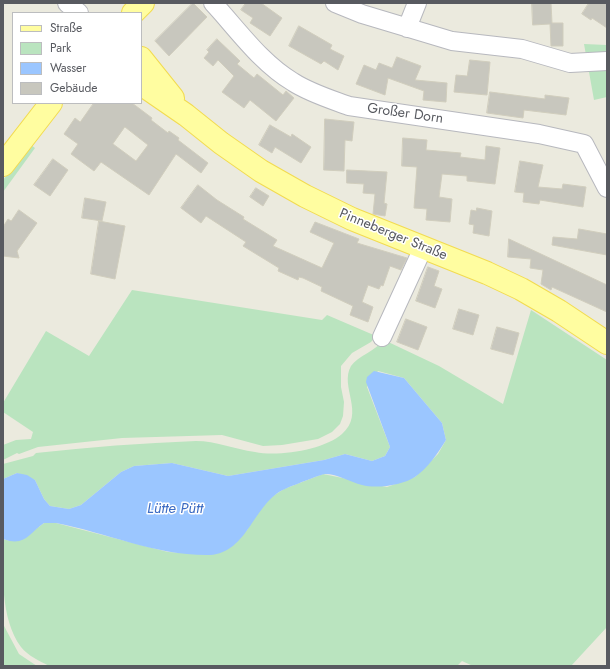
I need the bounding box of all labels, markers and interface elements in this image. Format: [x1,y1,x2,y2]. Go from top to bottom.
legend [12,12,142,104]
text: Straße [50,19,82,37]
text: Park [50,39,71,57]
text: Wasser [50,59,86,77]
text: Gebäude [50,79,97,97]
street label: Großer Dorn [366,100,444,128]
street label: Pinneberger Straße [337,206,449,264]
water label: Lütte Pütt [147,500,203,518]

